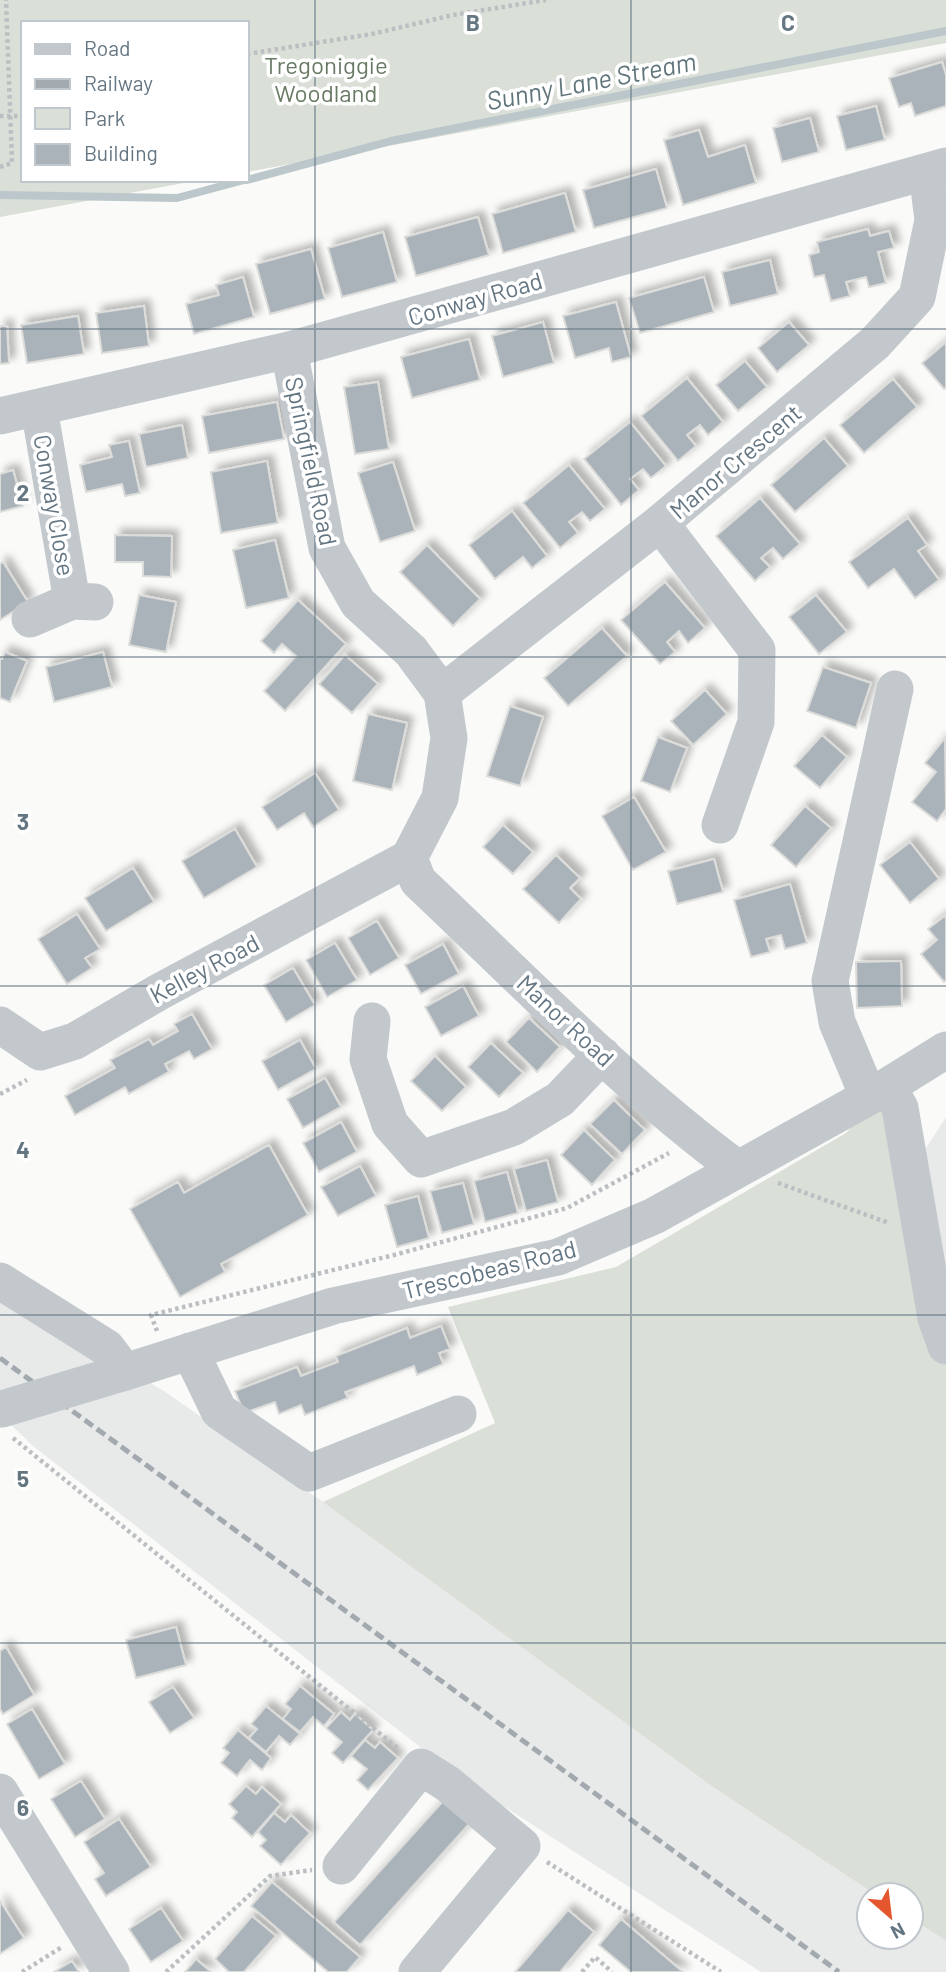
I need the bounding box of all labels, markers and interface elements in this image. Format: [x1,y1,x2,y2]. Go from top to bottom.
text: B [466,8,480,36]
text: C [781,8,795,36]
legend [21,21,248,182]
text: Road [84,35,130,60]
water label: Sunny Lane Stream [484,44,698,116]
park label: Tregoniggie Woodland [264,50,388,107]
text: Railway [84,70,153,95]
text: Park [84,105,125,130]
text: Building [84,140,158,165]
street label: Conway Road [404,265,546,331]
street label: Springfield Road [280,374,344,548]
street label: Manor Crescent [663,398,807,524]
street label: Conway Close [28,432,82,578]
text: 2 [17,478,29,506]
text: 3 [17,807,29,835]
street label: Kelley Road [144,927,264,1009]
street label: Manor Road [512,968,620,1072]
text: 4 [16,1135,30,1163]
street label: Trescobeas Road [399,1233,579,1305]
text: 5 [17,1464,29,1492]
text: 6 [17,1793,29,1821]
north arrow [855,1881,925,1951]
text: N [887,1918,909,1945]

